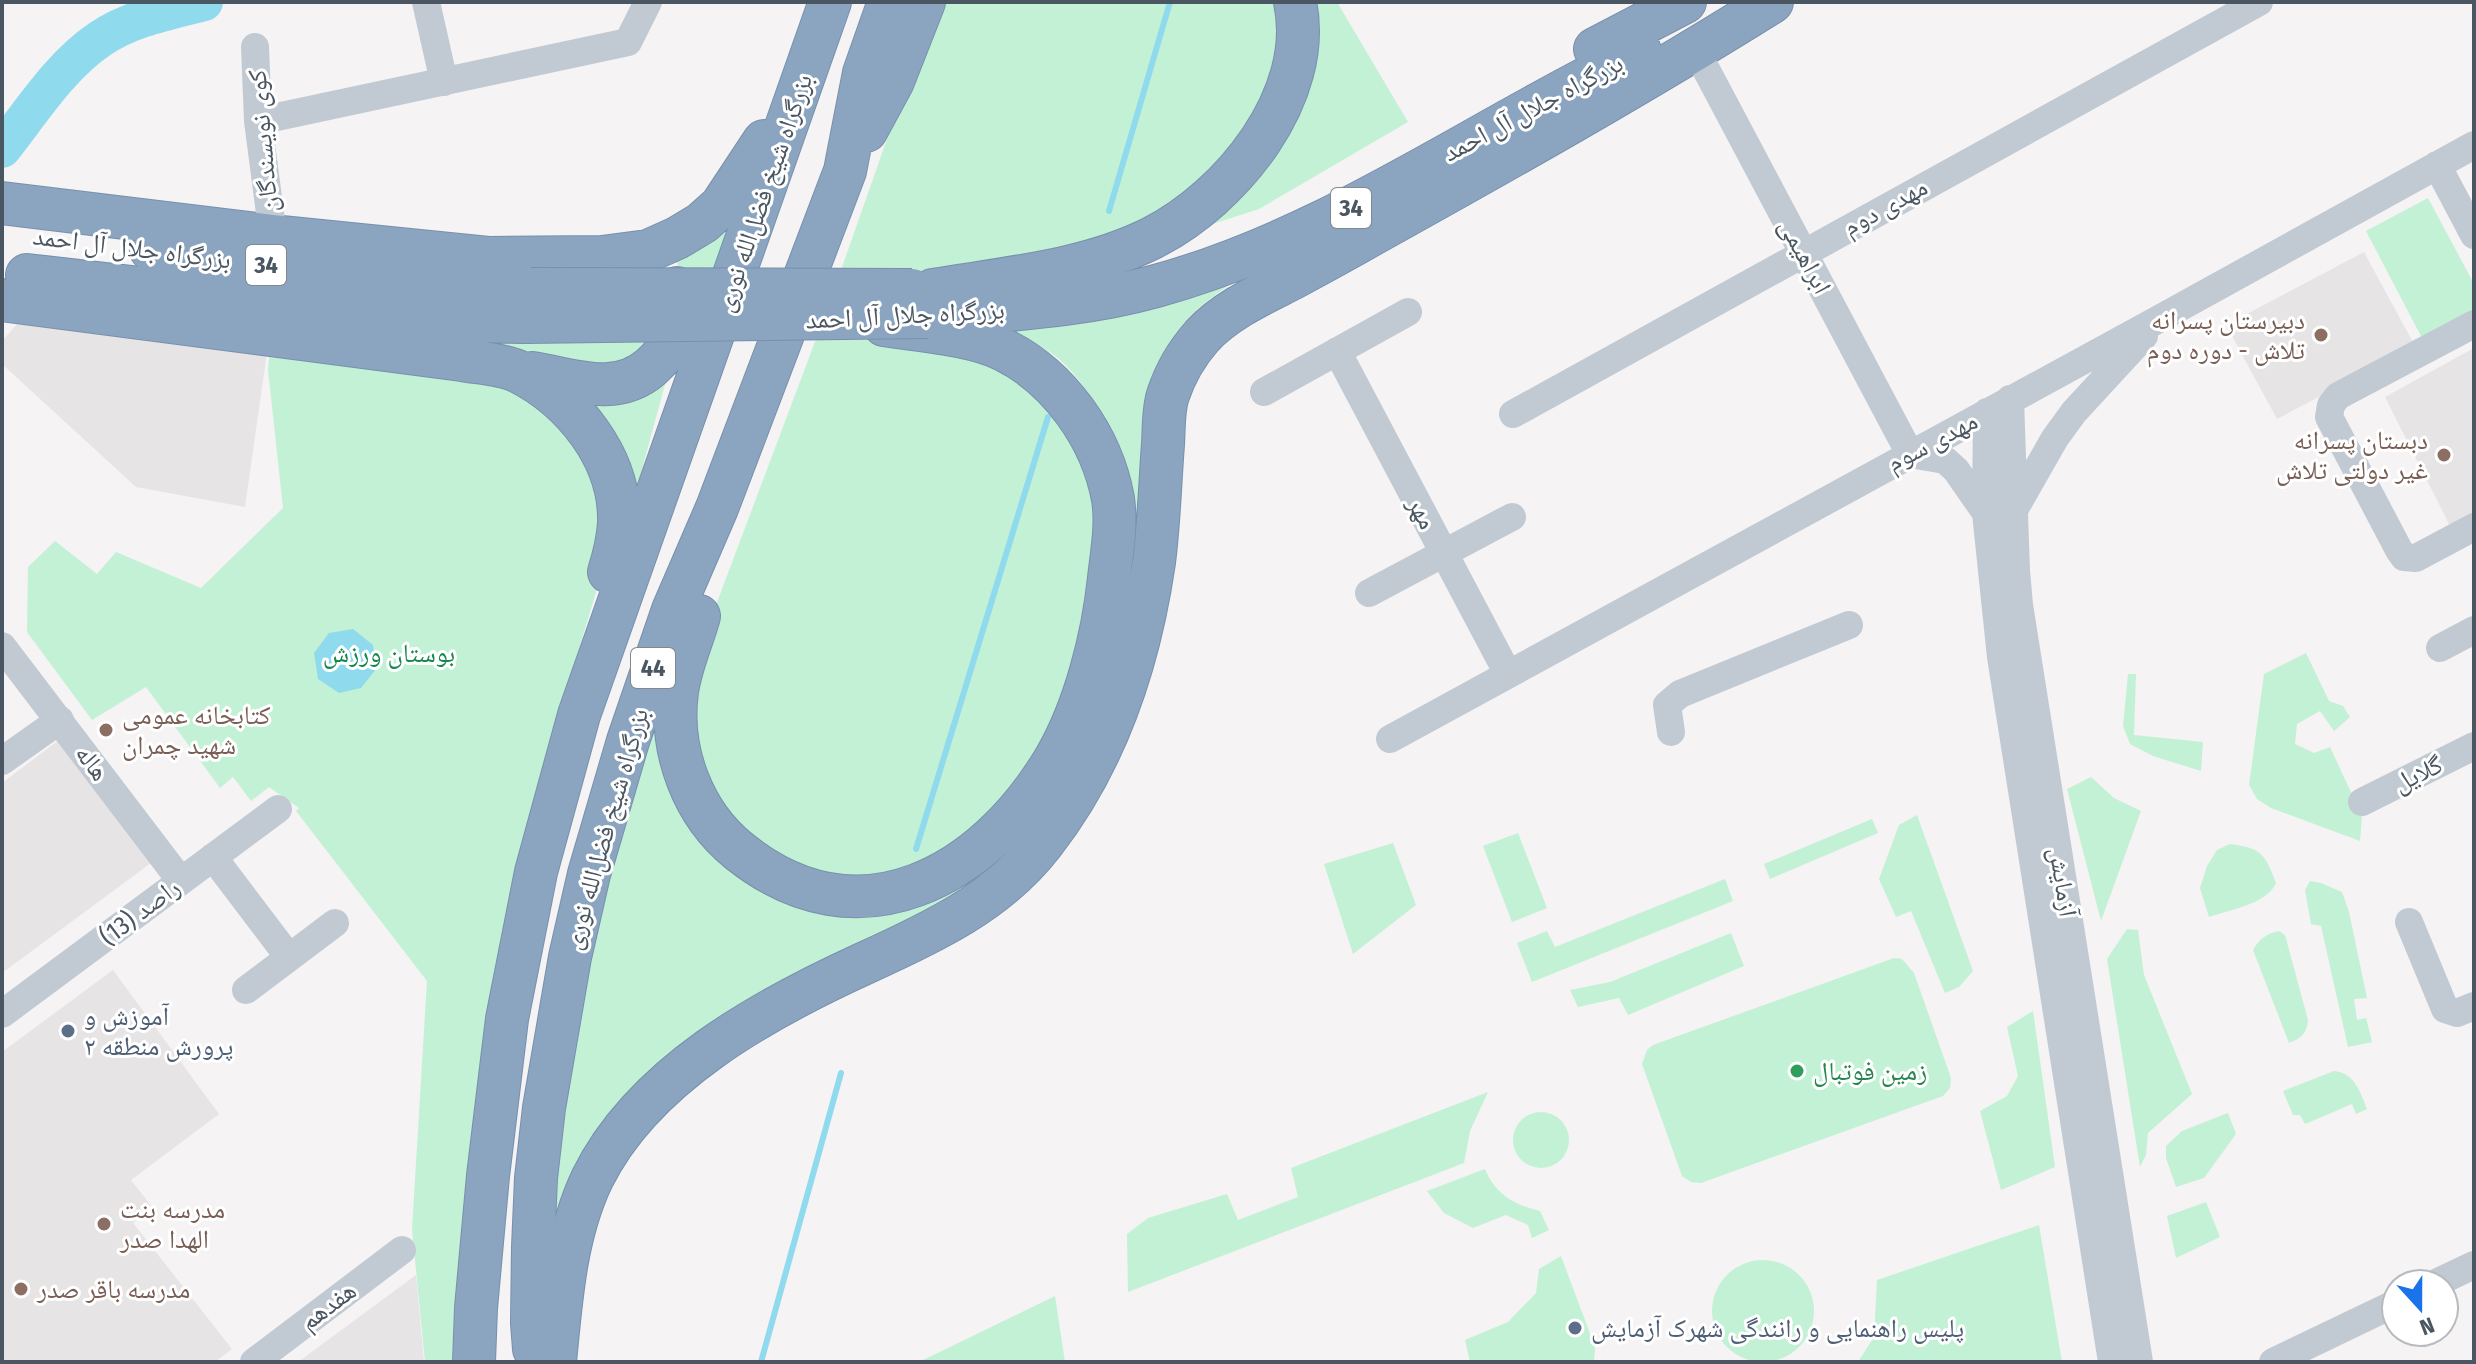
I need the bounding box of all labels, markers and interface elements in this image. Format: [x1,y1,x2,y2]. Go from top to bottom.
street label: بزرگراه جلال آل احمد [1438,48,1628,168]
street label: کوی نویسندگان [241,68,285,214]
street label: بزرگراه شیخ فضل‌الله نوری [709,70,820,316]
street label: مهدی دوم [1837,171,1934,245]
road number: 34 [1331,188,1371,228]
street label: ابراهیمی [1772,213,1838,299]
street label: بزرگراه جلال آل احمد [31,220,233,276]
road number: 34 [246,245,286,285]
street label: بزرگراه جلال آل احمد [805,294,1005,336]
place label: دبیرستان پسرانه تلاش - دوره دوم [2147,305,2305,368]
marker: دبیرستان پسرانه تلاش - دوره دوم [2312,326,2330,344]
street label: مهدی سوم [1881,405,1984,481]
place label: دبستان پسرانه غیر دولتی تلاش [2276,425,2428,486]
marker: دبستان پسرانه غیر دولتی تلاش [2435,446,2453,464]
street label: مهر [1400,491,1443,535]
park label: بوستان ورزش [323,638,455,669]
road number: 44 [631,648,675,688]
place label: کتابخانه عمومی شهید چمران [122,700,271,761]
street label: بزرگراه شیخ فضل‌الله نوری [557,705,656,954]
marker: کتابخانه عمومی شهید چمران [97,721,115,739]
street label: هاله [68,739,116,787]
street label: گلایل [2388,749,2448,799]
street label: آزمایش [2042,845,2084,920]
street label: راصد (13) [94,872,186,952]
place label: آموزش و پرورش منطقه ۲ [84,1001,234,1062]
marker: آموزش و پرورش منطقه ۲ [59,1022,77,1040]
place label: زمین فوتبال [1813,1056,1927,1087]
marker: زمین فوتبال [1788,1062,1806,1080]
place label: مدرسه بنت الهدا صدر [119,1194,225,1255]
marker: مدرسه بنت الهدا صدر [95,1215,113,1233]
north arrow [2380,1268,2460,1348]
place label: مدرسه باقر صدر [36,1274,190,1305]
street label: هفدهم [294,1275,363,1338]
marker: مدرسه باقر صدر [12,1280,30,1298]
text: N [2416,1311,2438,1341]
place label: پلیس راهنمایی و رانندگی شهرک آزمایش [1591,1313,1964,1344]
marker: پلیس راهنمایی و رانندگی شهرک آزمایش [1566,1319,1584,1337]

